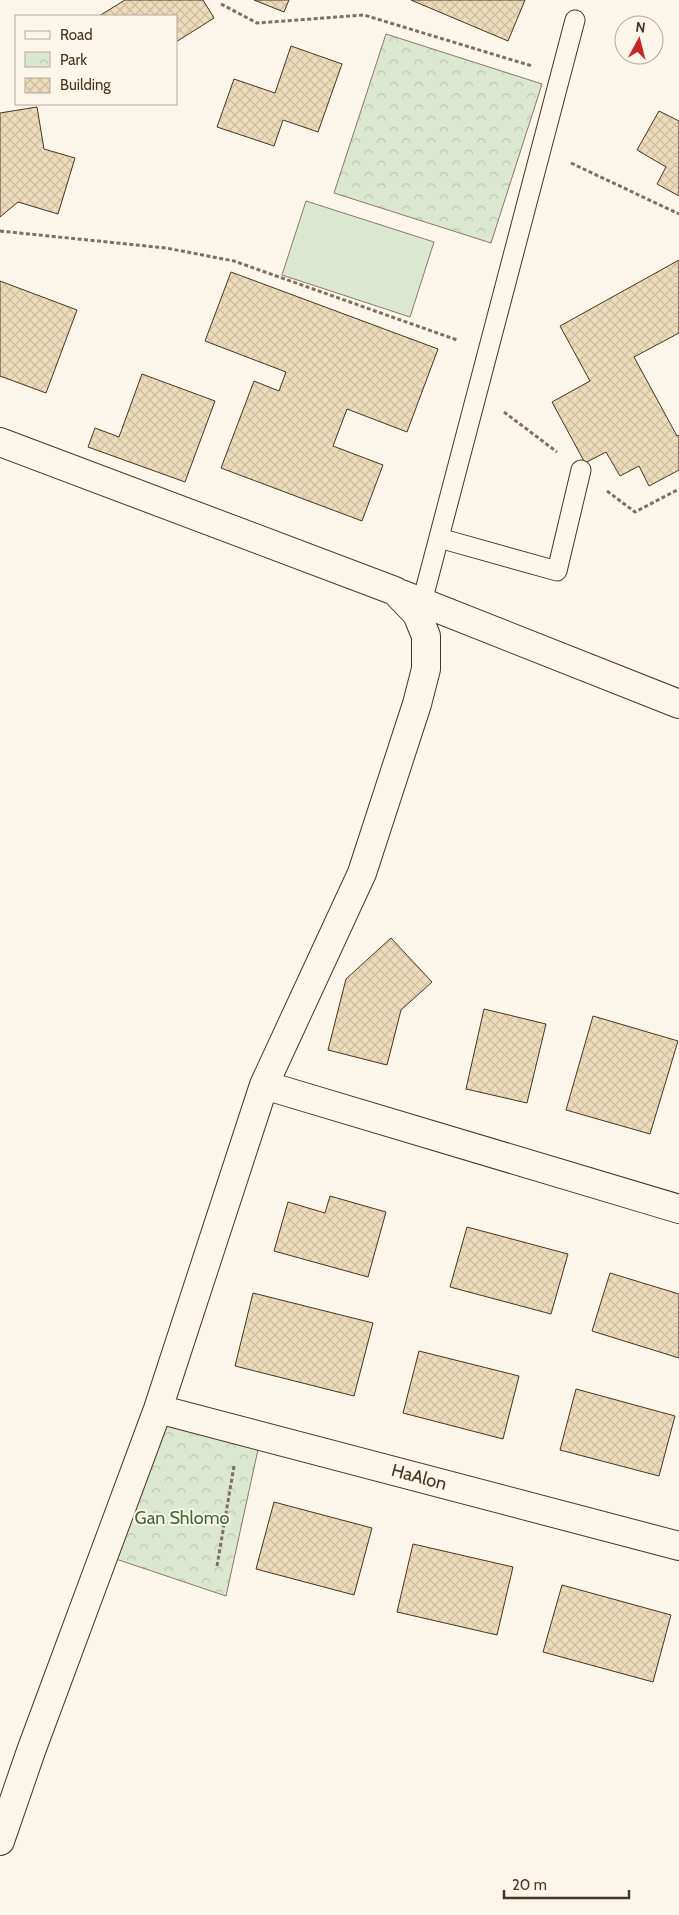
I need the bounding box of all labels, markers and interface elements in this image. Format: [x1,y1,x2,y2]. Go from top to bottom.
legend [15,15,178,105]
north arrow [614,15,664,65]
text: N [635,18,647,37]
text: Road [60,26,93,44]
text: Park [60,51,87,69]
text: Building [60,76,111,94]
street label: HaAlon [389,1459,449,1495]
park label: Gan Shlomo [135,1507,229,1529]
scale bar [504,1868,629,1900]
text: 20 m [512,1876,547,1894]

